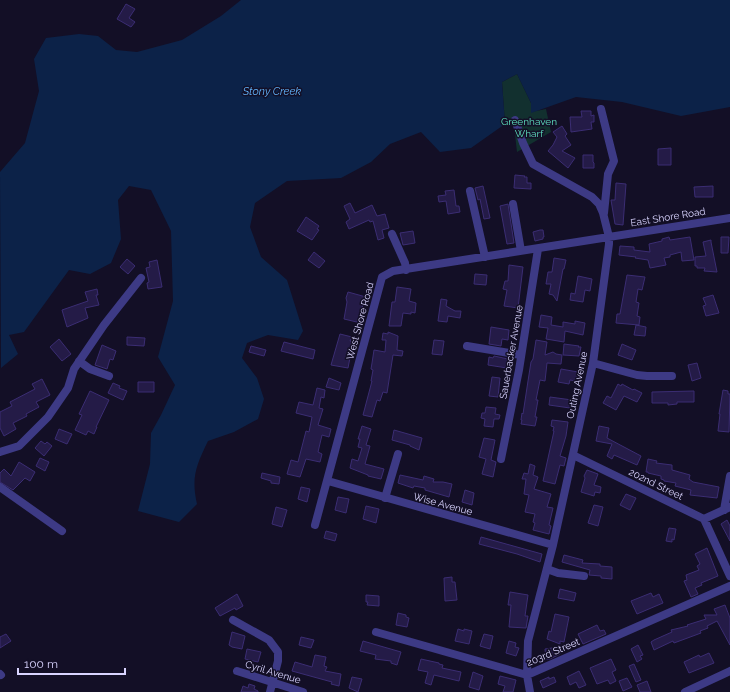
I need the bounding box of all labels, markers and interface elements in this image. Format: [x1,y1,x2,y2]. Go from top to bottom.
water label: Stony Creek [242,85,301,98]
park label: Greenhaven Wharf [501,116,557,139]
street label: East Shore Road [630,206,706,228]
street label: West Shore Road [344,281,376,361]
street label: Sauerbacker Avenue [497,304,525,400]
street label: Outing Avenue [565,350,590,420]
street label: 202nd Street [627,466,685,502]
street label: Wise Avenue [412,491,474,517]
street label: 203rd Street [525,636,582,668]
scale bar [18,650,125,676]
text: 100 m [24,657,58,671]
street label: Cyril Avenue [244,658,302,686]

